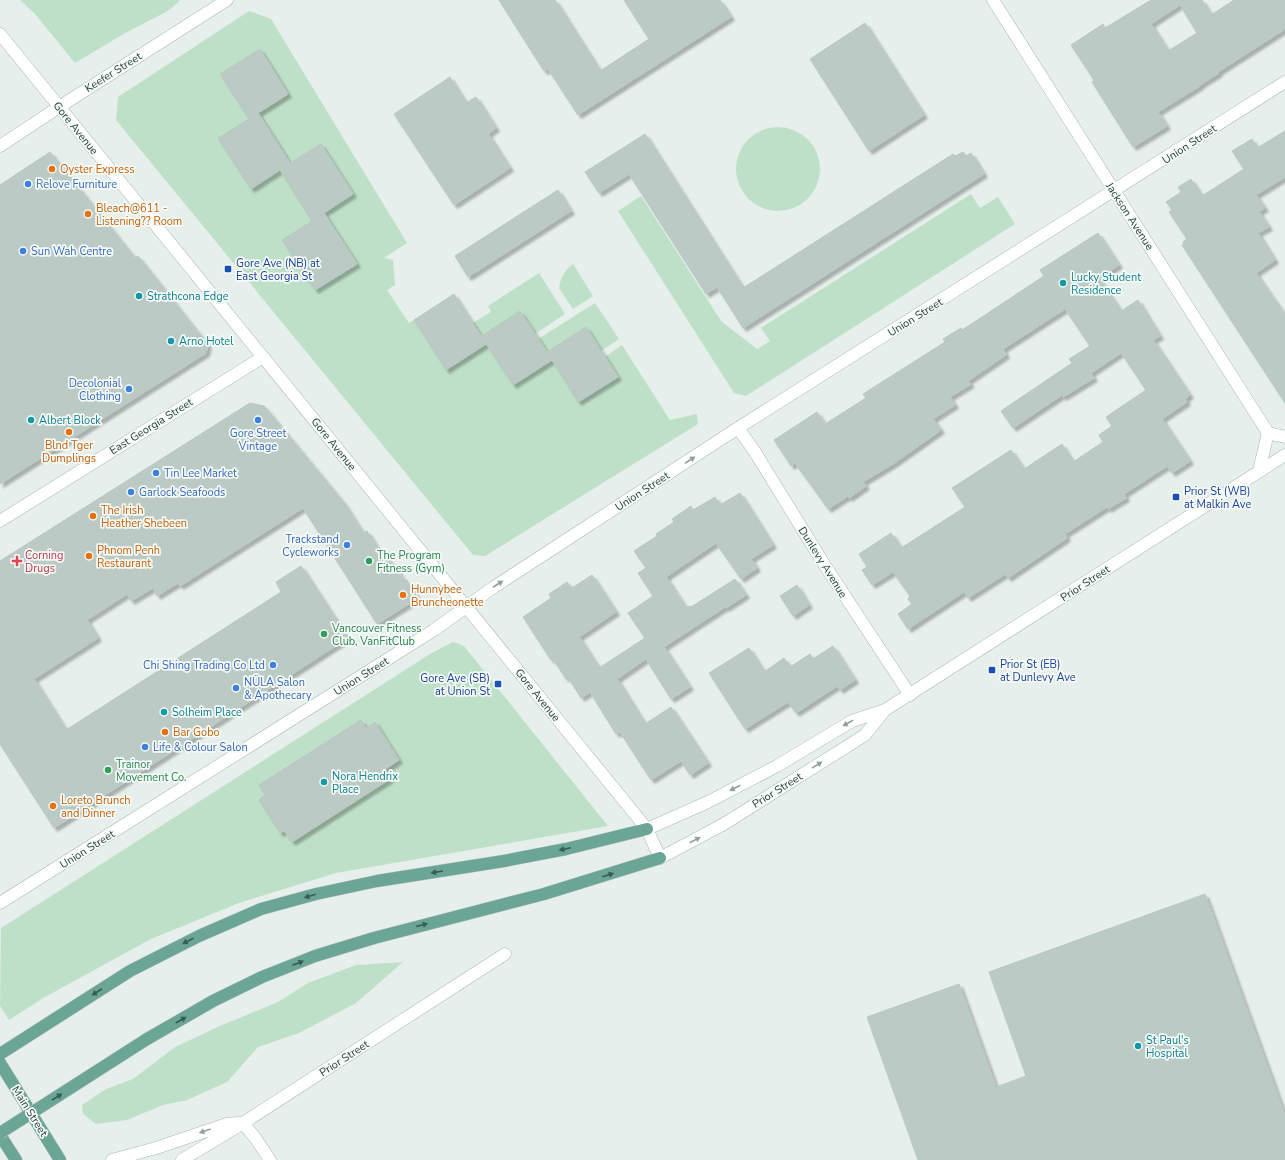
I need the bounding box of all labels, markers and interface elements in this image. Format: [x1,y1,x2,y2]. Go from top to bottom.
street label: Keefer Street [82,49,145,96]
street label: Gore Avenue [50,99,102,158]
street label: Union Street [1159,121,1219,168]
place label: Oyster Express [60,162,135,177]
marker: Oyster Express [47,164,57,174]
place label: Relove Furniture [36,177,117,192]
marker: Relove Furniture [23,179,33,189]
street label: Jackson Avenue [1102,179,1157,253]
place label: Bleach@611 - Listening?? Room [96,201,182,229]
marker: Bleach@611 - Listening?? Room [83,209,93,219]
place label: Sun Wah Centre [31,244,112,259]
marker: Sun Wah Centre [18,246,28,256]
place label: Gore Ave (NB) at East Georgia St [236,256,320,284]
marker: Gore Ave (NB) at East Georgia St [223,264,233,274]
place label: Lucky Student Residence [1071,270,1141,298]
marker: Lucky Student Residence [1058,278,1068,288]
place label: Strathcona Edge [147,289,229,304]
marker: Strathcona Edge [134,291,144,301]
street label: Union Street [885,295,946,340]
place label: Arno Hotel [179,334,234,349]
marker: Arno Hotel [166,336,176,346]
place label: Decolonial Clothing [69,376,122,404]
marker: Decolonial Clothing [124,384,134,394]
street label: East Georgia Street [107,395,196,458]
place label: Albert Block [39,413,101,428]
marker: Albert Block [26,415,36,425]
marker: Gore Street Vintage [253,415,263,425]
street label: Gore Avenue [308,415,360,474]
place label: Gore Street Vintage [230,426,286,454]
marker: Blnd Tger Dumplings [64,427,74,437]
place label: Blnd Tger Dumplings [42,438,96,466]
one-way arrow [684,457,696,464]
place label: Tin Lee Market [164,466,237,481]
marker: Tin Lee Market [151,468,161,478]
street label: Union Street [612,468,672,515]
place label: Prior St (WB) at Malkin Ave [1184,484,1251,512]
place label: Garlock Seafoods [139,485,225,500]
marker: Garlock Seafoods [126,487,136,497]
marker: Prior St (WB) at Malkin Ave [1171,492,1181,502]
place label: The Irish Heather Shebeen [101,503,187,531]
marker: The Irish Heather Shebeen [88,511,98,521]
street label: Dunlevy Avenue [795,524,851,601]
place label: Trackstand Cycleworks [282,532,339,560]
marker: Trackstand Cycleworks [342,540,352,550]
place label: Phnom Penh Restaurant [97,543,160,571]
place label: Corning Drugs [25,548,64,576]
place label: The Program Fitness (Gym) [377,548,445,576]
marker: Phnom Penh Restaurant [84,551,94,561]
marker: Corning Drugs [12,556,22,566]
marker: The Program Fitness (Gym) [364,556,374,566]
street label: Prior Street [1058,562,1113,605]
one-way arrow [493,580,503,588]
place label: Hunnybee Bruncheonette [411,582,484,610]
marker: Hunnybee Bruncheonette [398,590,408,600]
place label: Vancouver Fitness Club, VanFitClub [331,621,422,649]
marker: Vancouver Fitness Club, VanFitClub [319,629,329,639]
street label: Union Street [331,654,392,699]
place label: Prior St (EB) at Dunlevy Ave [1000,657,1076,685]
place label: Chi Shing Trading Co Ltd [143,658,265,673]
marker: Chi Shing Trading Co Ltd [268,660,278,670]
marker: Prior St (EB) at Dunlevy Ave [987,665,997,675]
street label: Gore Avenue [512,666,564,725]
place label: Gore Ave (SB) at Union St [420,671,490,699]
place label: NÜLA Salon & Apothecary [244,675,312,703]
marker: Gore Ave (SB) at Union St [493,679,503,689]
marker: NÜLA Salon & Apothecary [231,683,241,693]
place label: Solheim Place [172,705,242,720]
marker: Solheim Place [159,707,169,717]
one-way arrow [842,720,854,727]
place label: Bar Gobo [173,725,220,740]
marker: Bar Gobo [160,727,170,737]
place label: Life & Colour Salon [153,740,248,755]
marker: Life & Colour Salon [140,742,150,752]
place label: Trainor Movement Co. [116,757,186,785]
one-way arrow [812,761,822,769]
marker: Trainor Movement Co. [103,765,113,775]
place label: Nora Hendrix Place [332,769,398,797]
street label: Prior Street [749,769,805,812]
marker: Nora Hendrix Place [319,777,329,787]
one-way arrow [729,784,741,791]
place label: Loreto Brunch and Dinner [61,793,131,821]
marker: Loreto Brunch and Dinner [48,801,58,811]
street label: Union Street [57,827,118,872]
one-way arrow [689,837,700,843]
one-way arrow [559,847,571,853]
one-way arrow [431,869,443,875]
one-way arrow [602,871,614,877]
one-way arrow [303,893,315,899]
one-way arrow [416,922,428,928]
one-way arrow [182,938,194,944]
one-way arrow [292,960,304,966]
one-way arrow [92,988,103,996]
one-way arrow [175,1016,187,1023]
place label: St Paul's Hospital [1146,1033,1189,1061]
street label: Prior Street [317,1037,372,1080]
marker: St Paul's Hospital [1133,1041,1143,1051]
street label: Main Street [8,1083,51,1139]
one-way arrow [51,1093,62,1101]
one-way arrow [199,1128,211,1134]

